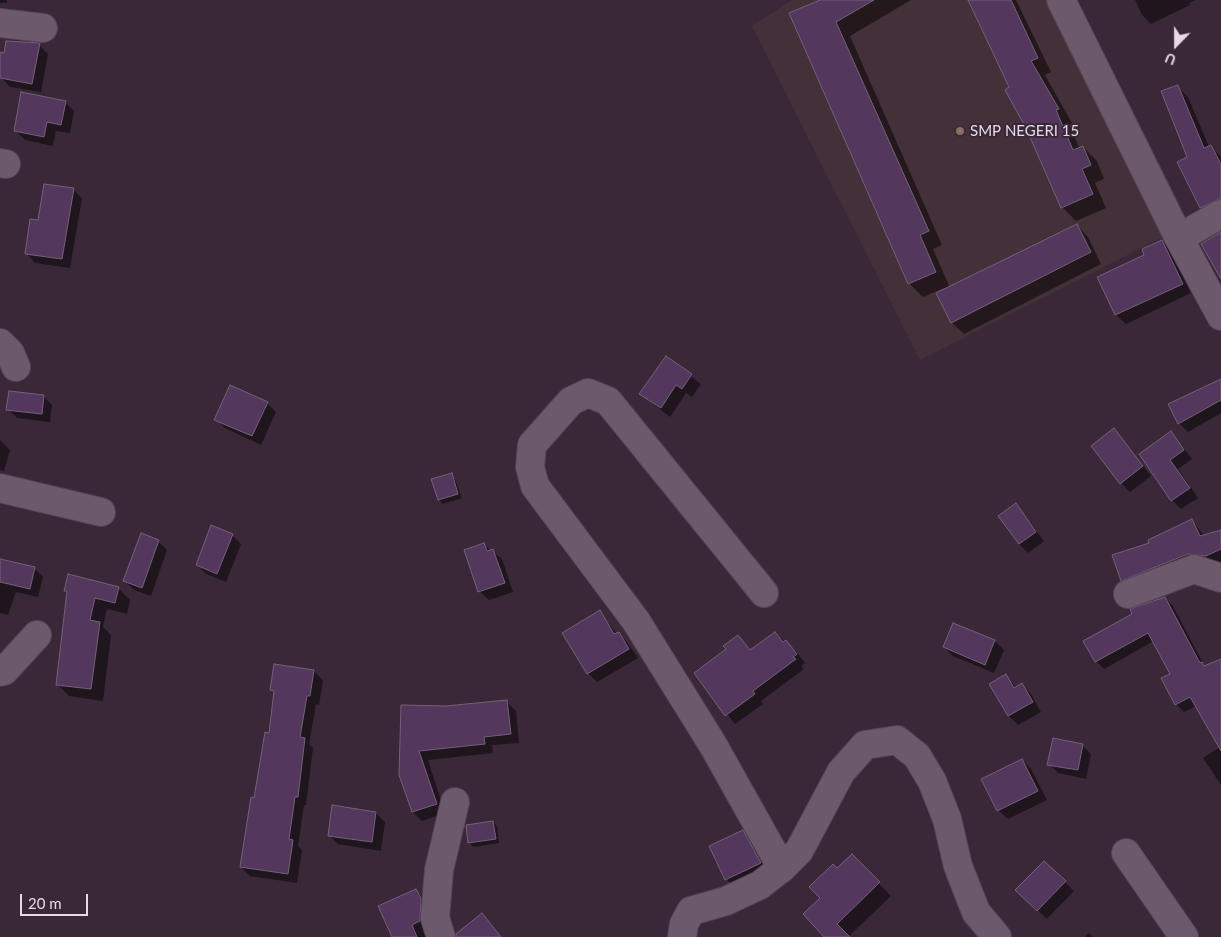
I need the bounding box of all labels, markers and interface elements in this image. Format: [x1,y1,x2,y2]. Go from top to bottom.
north arrow [1151,20,1201,70]
text: U [1162,50,1178,69]
place label: SMP NEGERI 15 [970,122,1079,140]
marker: SMP NEGERI 15 [954,125,966,137]
scale bar [22,884,90,916]
text: 20 m [28,894,62,912]

